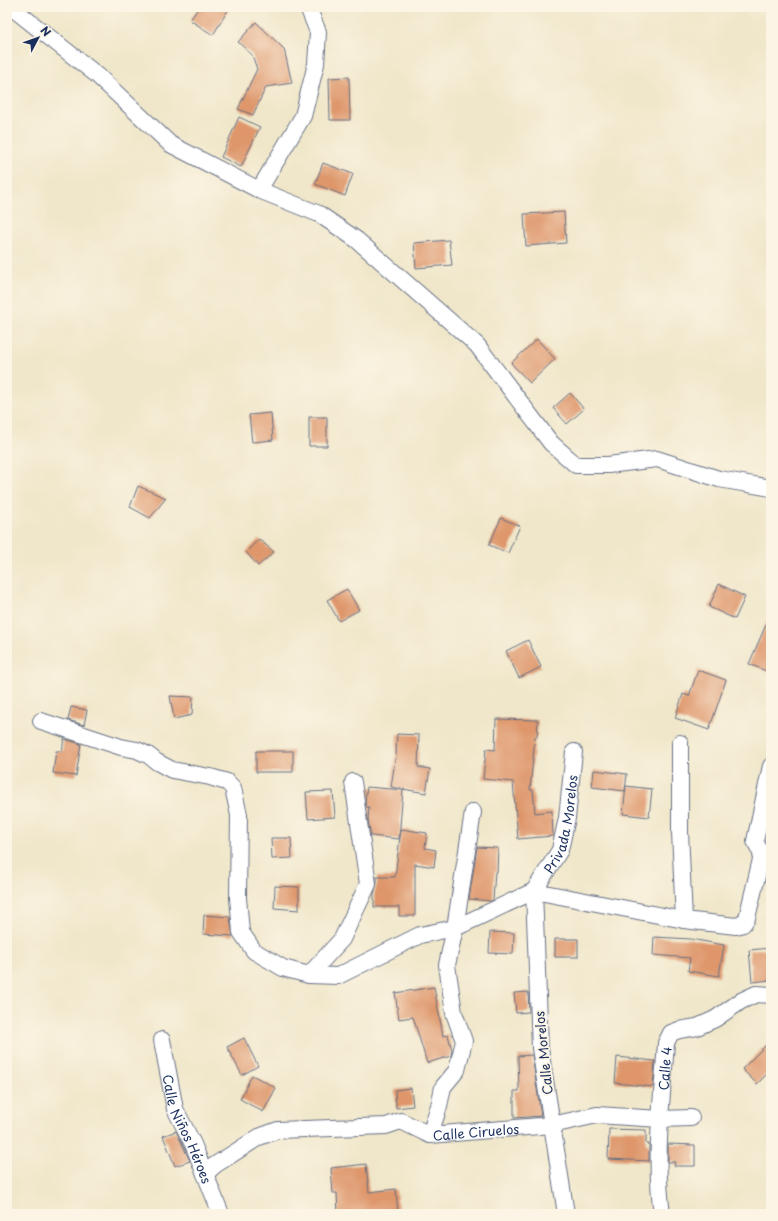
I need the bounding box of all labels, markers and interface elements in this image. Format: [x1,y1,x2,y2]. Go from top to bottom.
north arrow [18,18,58,58]
text: N [37,22,55,40]
street label: Privada Morelos [538,774,581,877]
street label: Calle Morelos [529,1010,557,1096]
street label: Calle 4 [653,1046,675,1091]
street label: Calle Niños Héroes [159,1073,217,1186]
street label: Calle Ciruelos [432,1118,520,1144]

